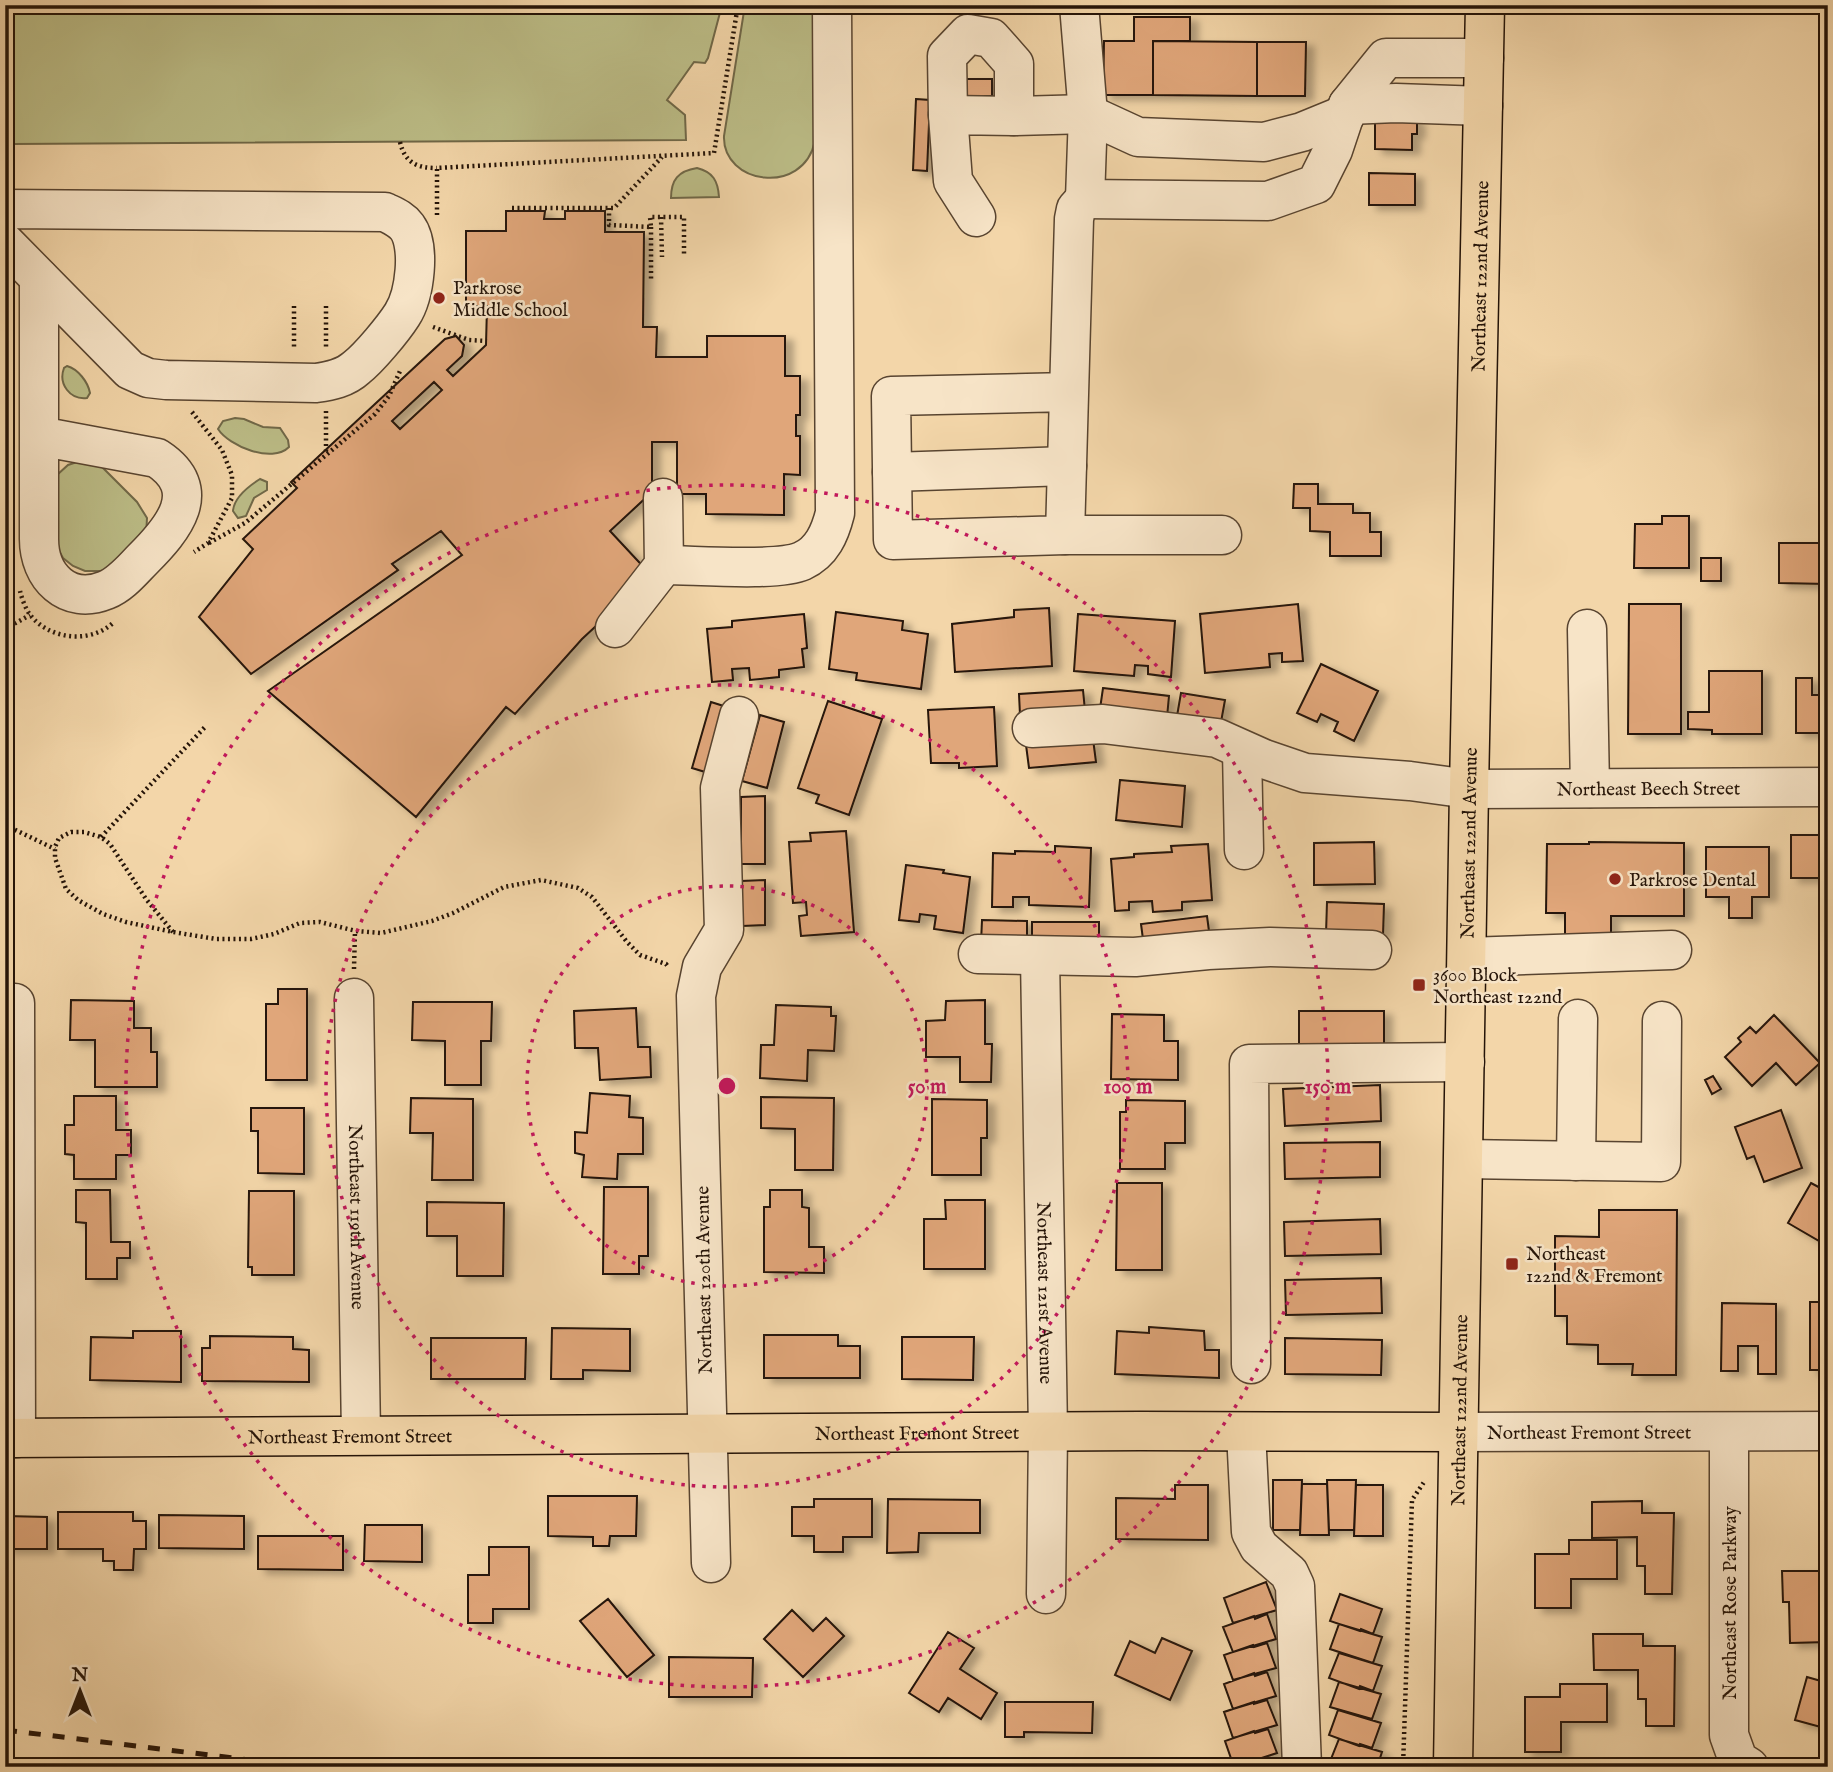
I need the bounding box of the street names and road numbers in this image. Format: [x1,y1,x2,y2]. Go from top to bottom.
street label: Northeast 122nd Avenue [1468,180,1495,372]
street label: Northeast 122nd Avenue [1457,747,1484,939]
street label: Northeast Beech Street [1556,777,1741,803]
street label: Northeast 119th Avenue [342,1124,369,1310]
street label: Northeast 120th Avenue [691,1185,719,1374]
street label: Northeast 121st Avenue [1030,1202,1057,1385]
street label: Northeast 122nd Avenue [1447,1314,1474,1506]
street label: Northeast Fremont Street [1487,1421,1692,1446]
street label: Northeast Fremont Street [815,1422,1020,1447]
street label: Northeast Fremont Street [248,1425,453,1451]
street label: Northeast Rose Parkway [1719,1505,1743,1700]

